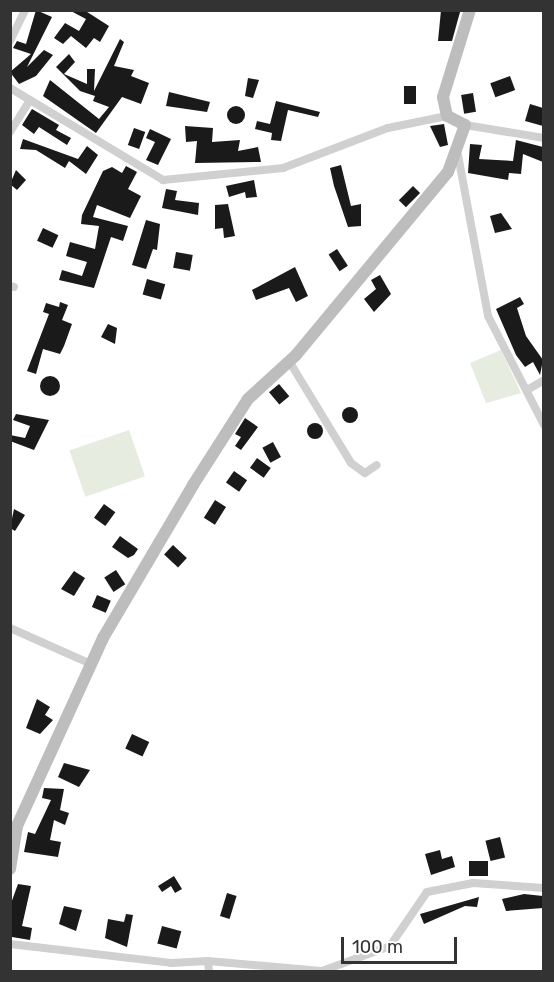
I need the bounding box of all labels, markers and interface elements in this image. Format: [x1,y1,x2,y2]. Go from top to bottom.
scale bar [344,925,460,963]
text: 100 m [352,936,403,958]

